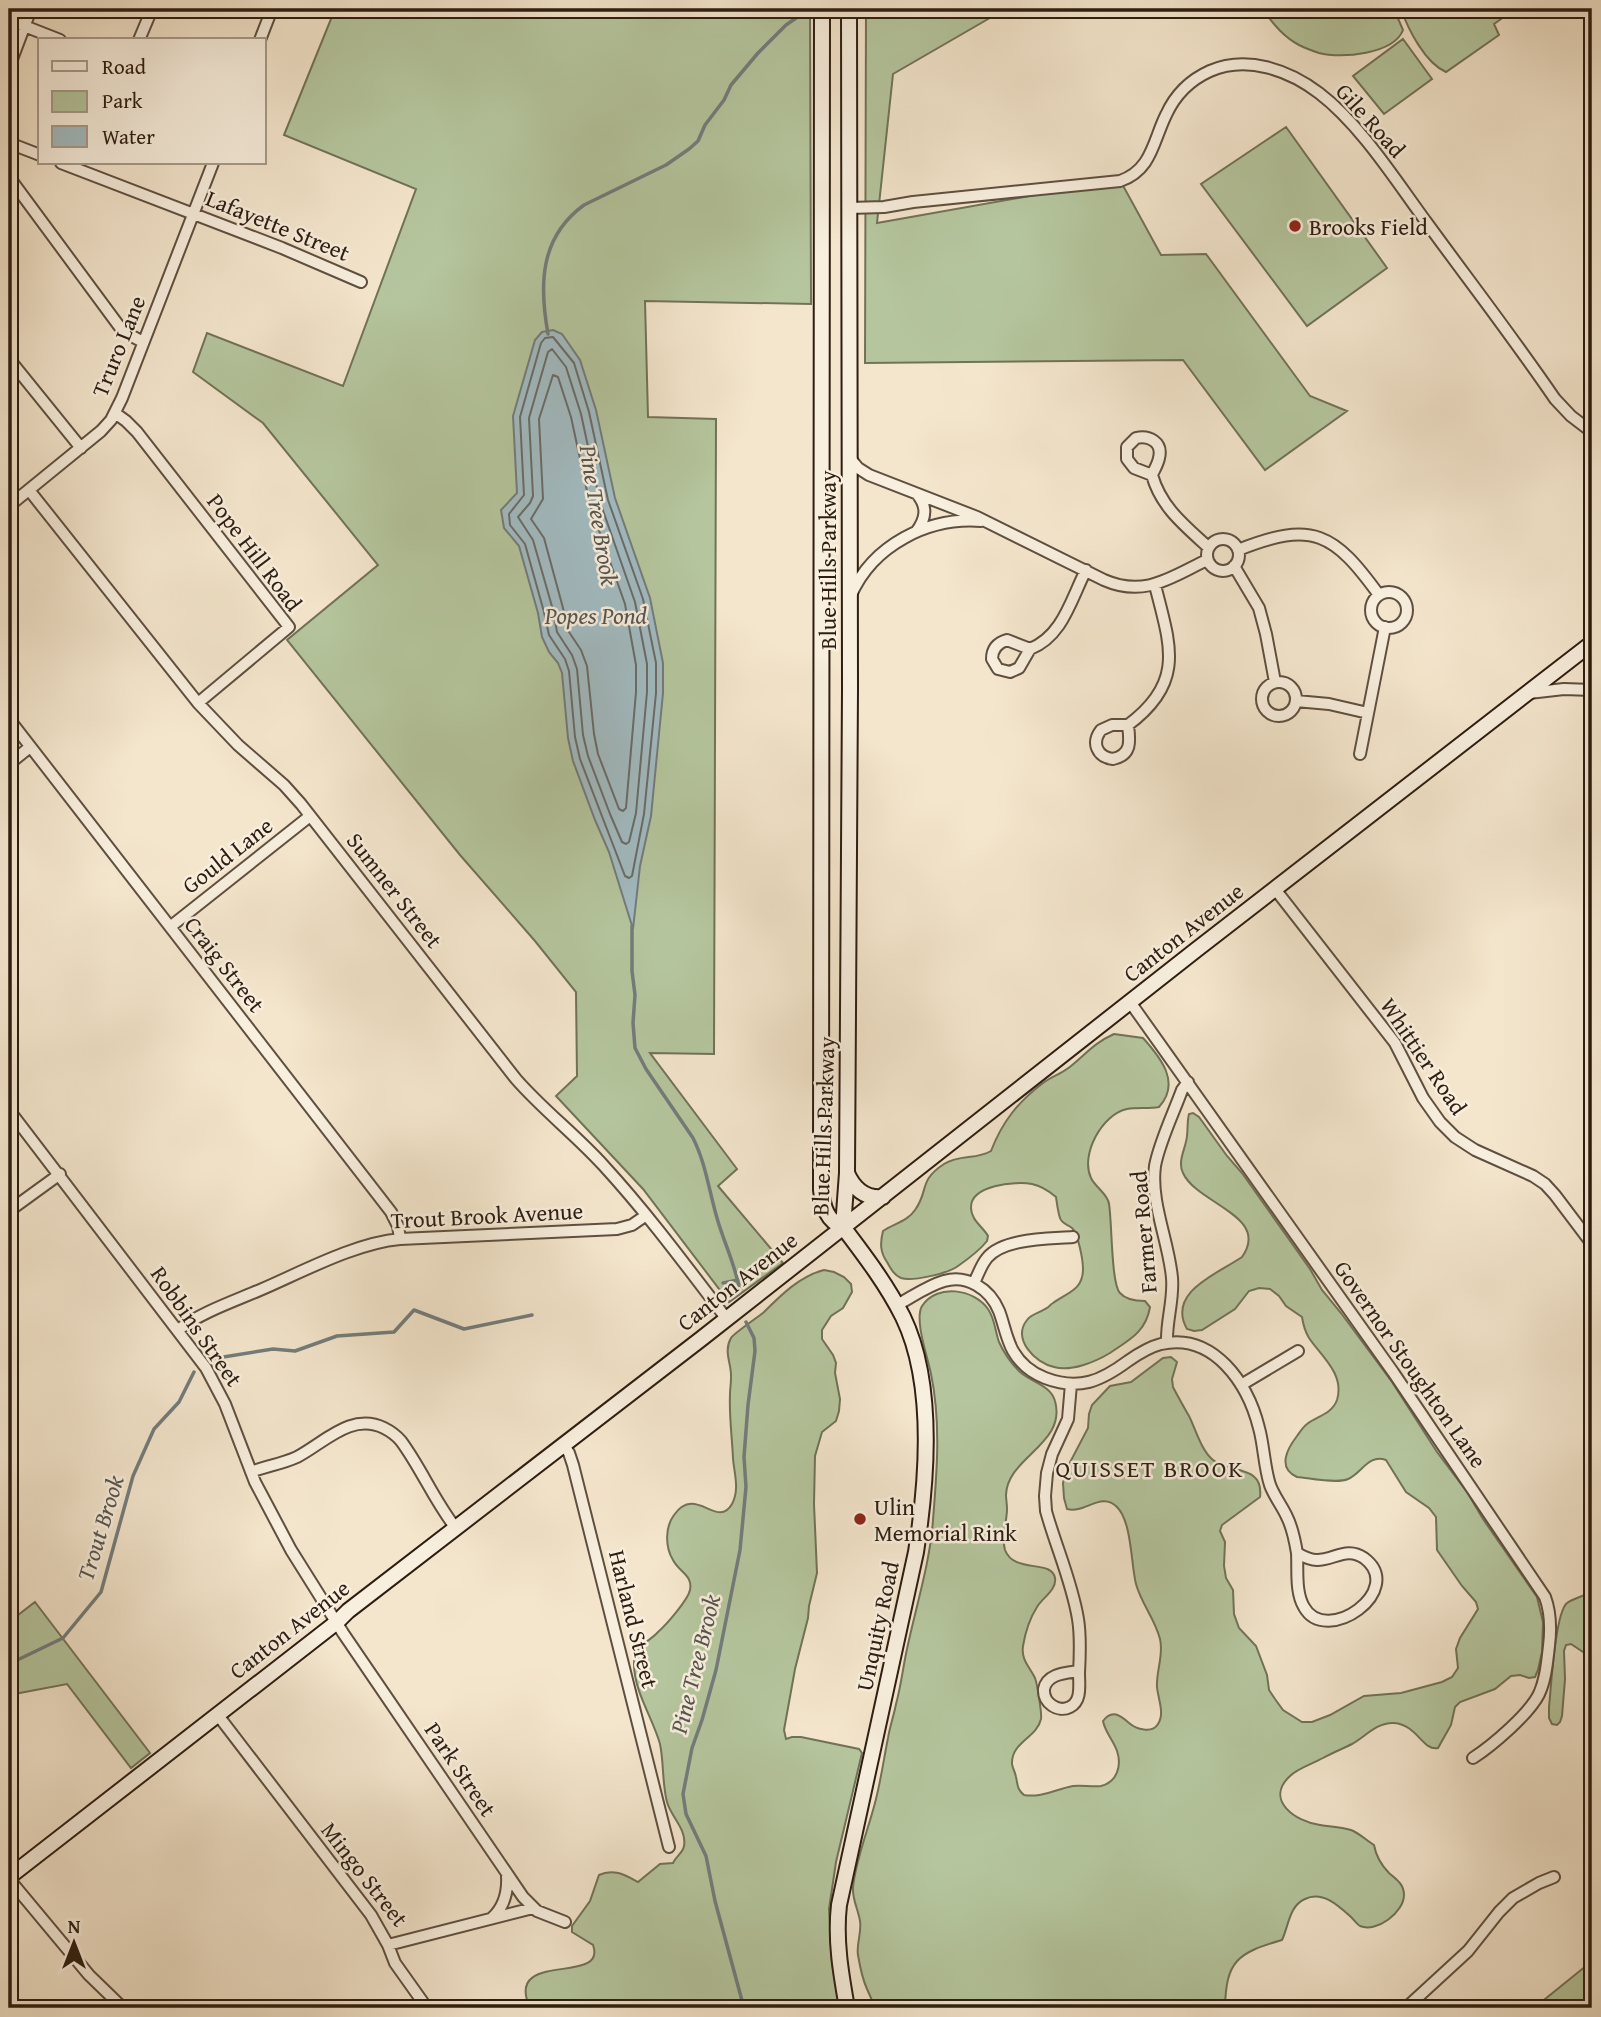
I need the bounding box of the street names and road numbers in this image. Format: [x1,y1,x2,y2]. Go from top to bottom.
street label: Gile Road [1328,75,1414,165]
street label: Lafayette Street [201,181,355,269]
street label: Truro Lane [83,290,153,402]
street label: Blue Hills Parkway [811,470,844,650]
street label: Pope Hill Road [200,486,311,618]
street label: Gould Lane [175,809,279,901]
street label: Sumner Street [339,825,451,955]
street label: Canton Avenue [1116,874,1250,990]
street label: Craig Street [177,909,273,1019]
street label: Whittier Road [1373,991,1476,1122]
street label: Blue Hills Parkway [803,1035,843,1216]
street label: Farmer Road [1121,1169,1165,1295]
street label: Trout Brook Avenue [390,1193,584,1237]
street label: Canton Avenue [670,1223,804,1339]
street label: Governor Stoughton Lane [1327,1253,1495,1475]
street label: Robbins Street [143,1259,251,1393]
street label: Harland Street [601,1546,667,1692]
street label: Unquity Road [847,1557,907,1694]
street label: Canton Avenue [222,1571,356,1687]
street label: Park Street [417,1715,505,1823]
street label: Mingo Street [314,1815,416,1933]

